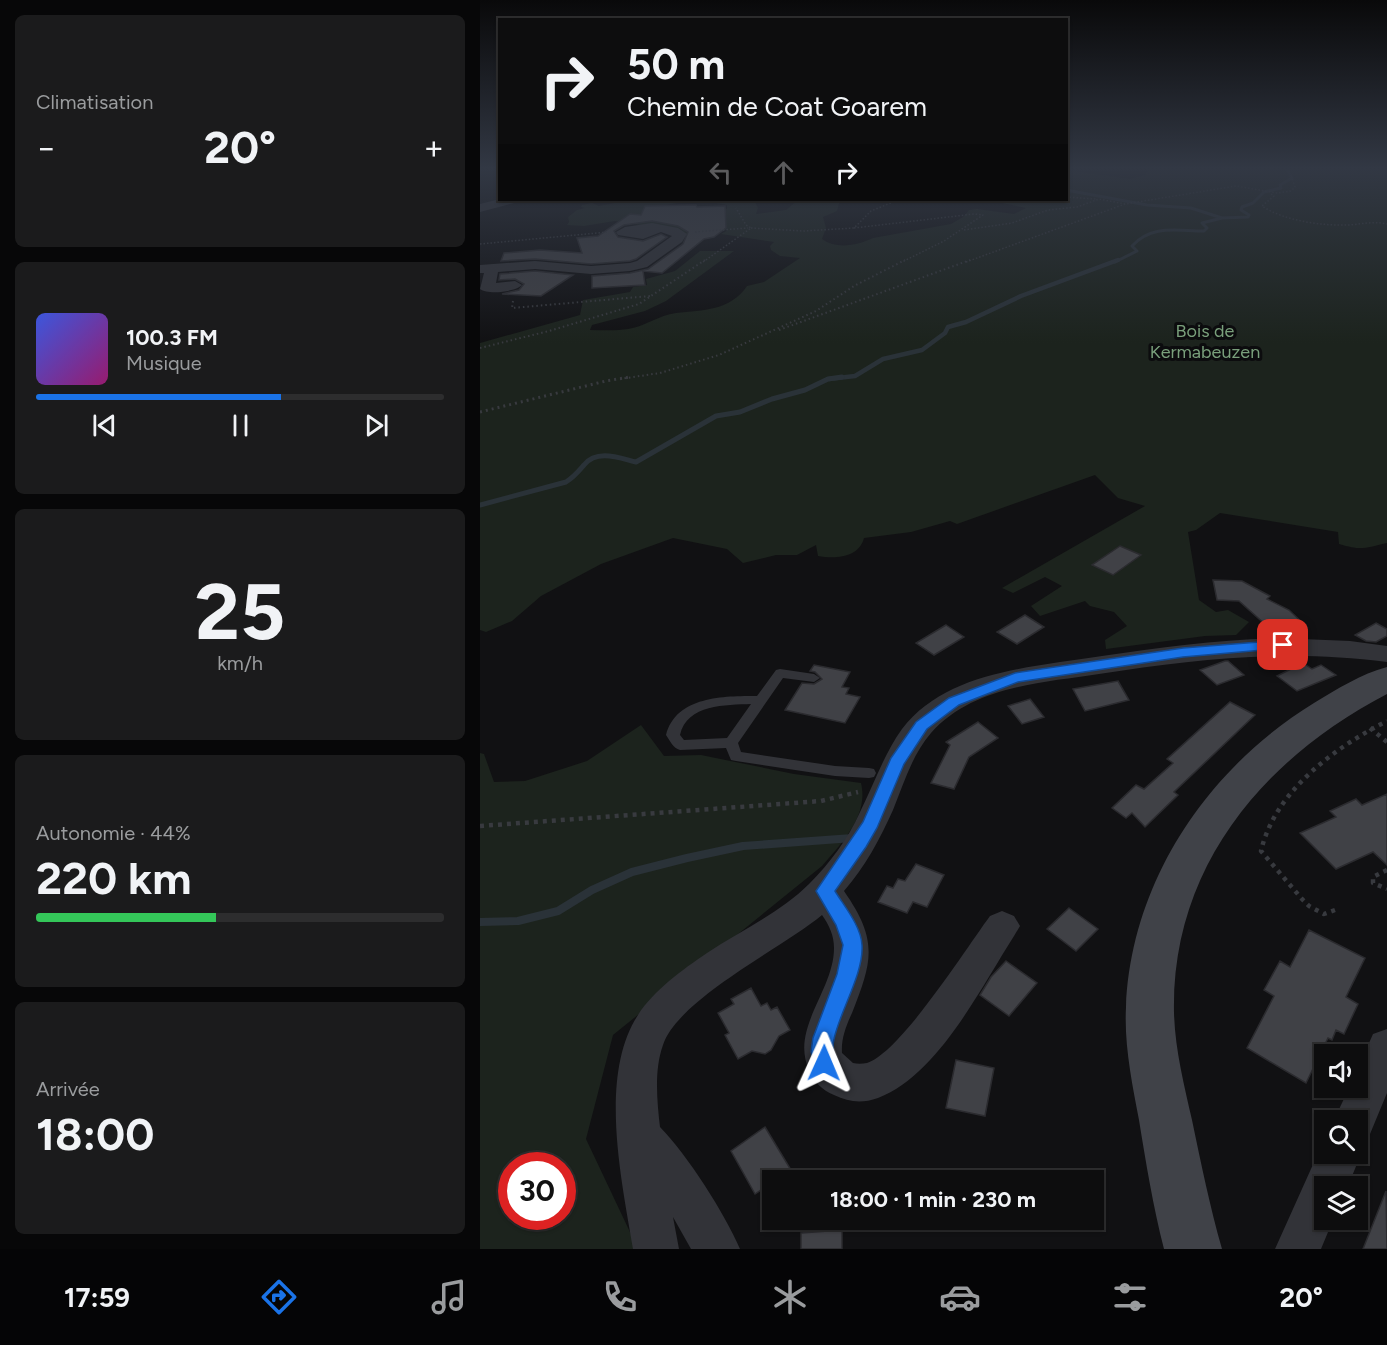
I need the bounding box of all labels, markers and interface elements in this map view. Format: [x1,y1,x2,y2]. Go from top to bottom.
text: 50 m [627,39,725,90]
icon: right [528,42,606,120]
text: Climatisation [36,90,153,114]
text: Chemin de Coat Goarem [627,90,927,123]
text: 20° [204,120,276,174]
text: − [36,128,57,167]
text: + [423,128,444,167]
icon: left [704,156,737,189]
icon: ahead [767,156,800,189]
icon: right [830,156,863,189]
park label: Bois de Kermabeuzen [1150,320,1260,363]
text: 100.3 FM [126,324,218,351]
text: Musique [126,351,202,375]
icon: previous [88,409,121,442]
icon: pause [224,409,257,442]
icon: next [360,409,393,442]
text: 25 [195,565,285,659]
pin [1257,619,1308,670]
icon: arrive [1266,628,1299,661]
text: km/h [217,651,263,675]
text: Autonomie · 44% [36,821,191,845]
text: 220 km [36,851,191,905]
position arrow [792,1031,856,1095]
map controls [1314,1044,1368,1230]
button: sound [1314,1044,1368,1098]
text: Arrivée [36,1077,100,1101]
text: 18:00 [36,1107,154,1161]
button: search [1314,1110,1368,1164]
speed limit sign: 30 [498,1152,576,1230]
button: layers [1314,1176,1368,1230]
text: 18:00 · 1 min · 230 m [830,1186,1036,1213]
icon: directions [258,1276,300,1318]
icon: music [428,1276,470,1318]
icon: phone [599,1276,641,1318]
icon: climate [769,1276,811,1318]
icon: car [939,1276,981,1318]
icon: filters [1109,1276,1151,1318]
text: 17:59 [64,1281,130,1314]
text: 20° [1280,1281,1323,1314]

